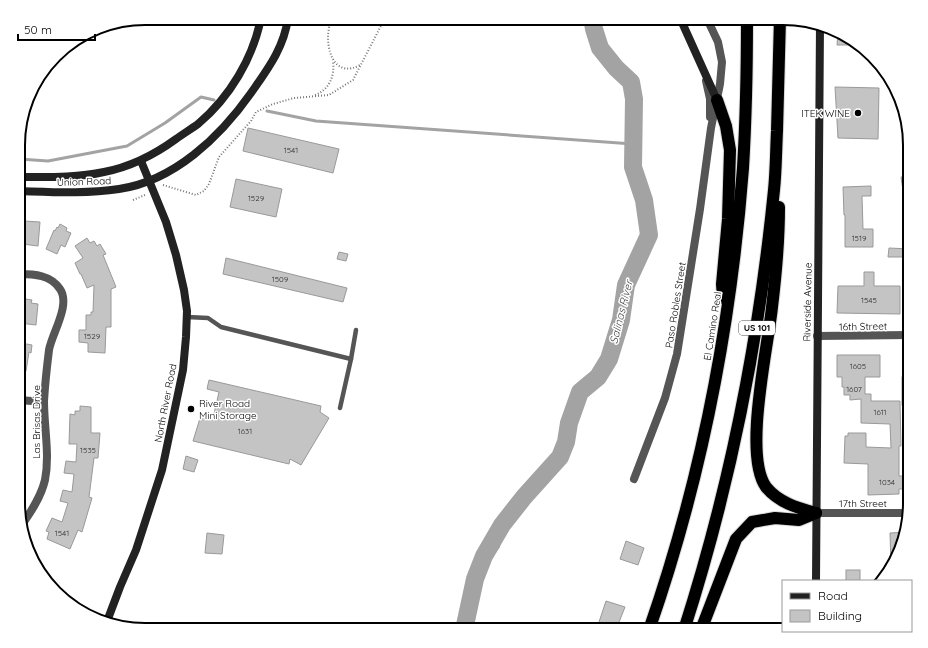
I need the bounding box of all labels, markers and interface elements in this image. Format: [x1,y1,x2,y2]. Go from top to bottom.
scale bar [18,16,95,42]
text: 50 m [24,22,52,37]
place label: ITEK WINE [801,107,850,120]
marker: ITEK WINE [853,108,863,118]
house number: 1541 [284,145,298,155]
street label: Union Road [57,174,111,189]
house number: 1529 [248,193,265,203]
house number: 1519 [852,233,867,243]
street label: Paso Robles Street [662,261,689,349]
street label: Riverside Avenue [800,262,815,342]
house number: 1509 [272,274,289,284]
water label: Salinas River [606,277,636,345]
street label: El Camino Real [701,291,724,362]
house number: 1545 [861,295,877,305]
street label: 16th Street [839,320,888,333]
road number: US 101 [739,321,775,335]
house number: 1529 [84,331,101,341]
house number: 1605 [850,361,866,371]
street label: North River Road [151,363,180,444]
house number: 1607 [846,384,862,394]
street label: Las Brisas Drive [30,385,43,459]
place label: River Road Mini Storage [199,397,257,422]
marker: River Road Mini Storage [186,404,196,414]
house number: 1611 [873,407,887,417]
house number: 1631 [238,426,252,436]
house number: 1535 [80,445,96,455]
house number: 1034 [879,477,895,487]
street label: 17th Street [839,497,888,510]
house number: 1541 [55,528,69,538]
legend [782,580,912,632]
text: Road [818,588,848,603]
text: Building [818,608,862,623]

